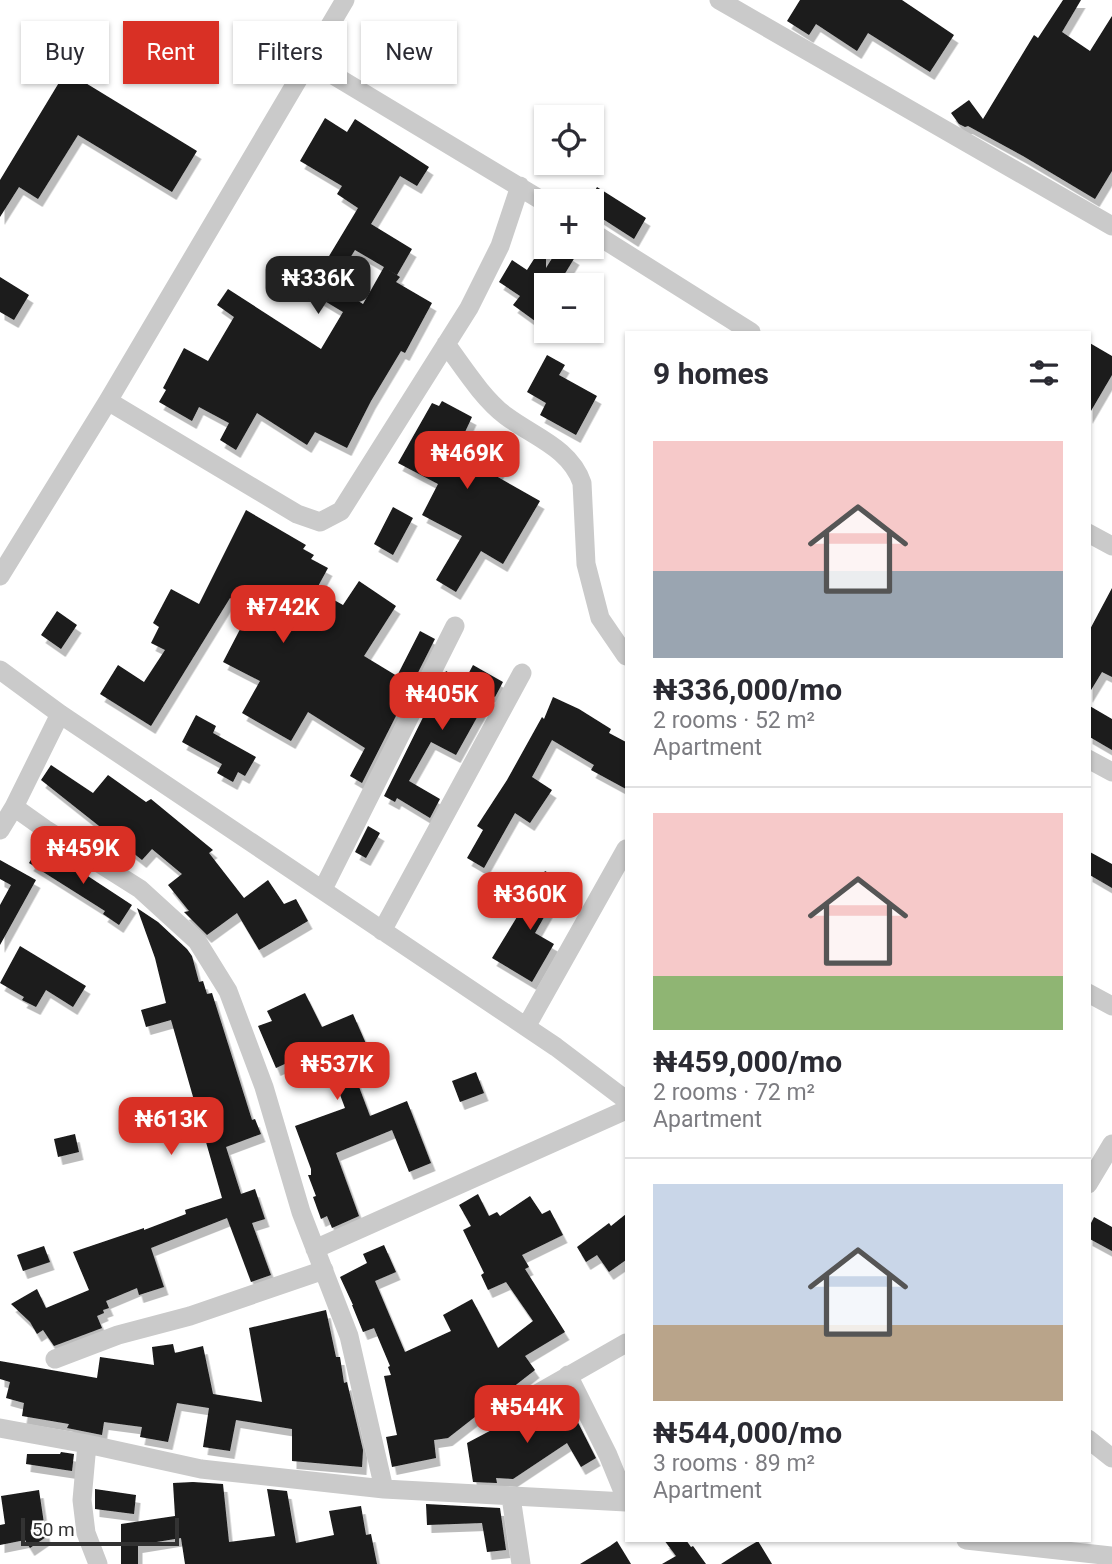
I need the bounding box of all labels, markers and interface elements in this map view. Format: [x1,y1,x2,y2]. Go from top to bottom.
chip: Buy [21,21,109,84]
chip: Rent [123,21,219,84]
chip: Filters [233,21,347,84]
chip: New [361,21,457,84]
map controls [534,105,604,343]
button: locate [534,105,604,175]
button: + [534,189,604,259]
pin: ₦336K [269,256,367,316]
text: ₦336K [282,265,354,292]
button: − [534,273,604,343]
icon: filters [1025,354,1063,392]
text: 9 homes [653,356,769,391]
pin: ₦469K [418,432,516,491]
text: ₦469K [431,440,503,467]
icon: home [795,486,921,612]
pin: ₦742K [234,586,332,645]
text: ₦742K [247,594,319,621]
pin: ₦405K [393,672,491,732]
text: ₦336,000/mo [653,672,842,707]
text: ₦405K [406,681,478,708]
text: 2 rooms · 52 m² [653,707,815,734]
text: Apartment [653,734,762,761]
pin: ₦459K [34,826,132,886]
text: ₦459K [47,835,119,862]
icon: home [795,858,921,984]
pin: ₦360K [481,872,579,932]
text: ₦360K [494,881,566,908]
pin: ₦537K [288,1042,386,1102]
text: ₦459,000/mo [653,1044,842,1079]
text: ₦537K [301,1051,373,1078]
text: 2 rooms · 72 m² [653,1079,815,1106]
pin: ₦613K [122,1098,220,1157]
text: ₦613K [135,1106,207,1133]
text: Apartment [653,1106,762,1133]
icon: home [795,1229,921,1355]
pin: ₦544K [478,1386,576,1445]
text: ₦544K [491,1394,563,1421]
text: ₦544,000/mo [653,1415,842,1450]
text: 3 rooms · 89 m² [653,1450,815,1477]
text: Apartment [653,1477,762,1504]
scale bar [21,1515,178,1547]
text: 50 m [32,1518,75,1541]

